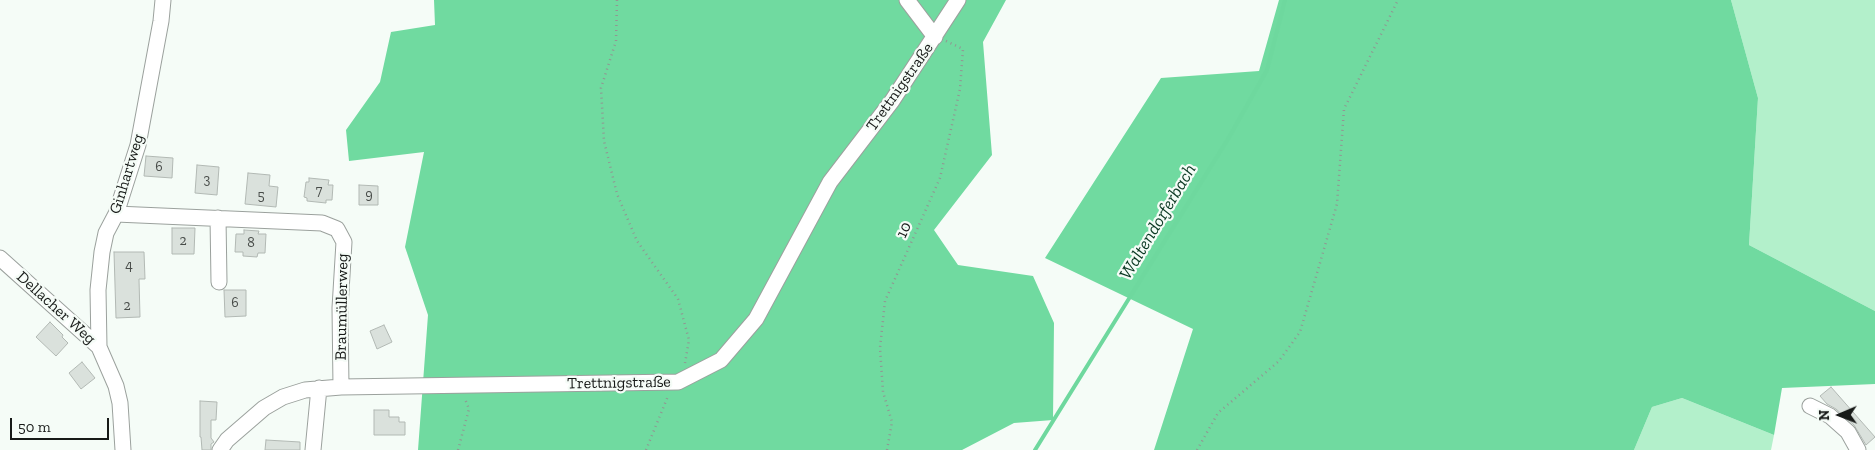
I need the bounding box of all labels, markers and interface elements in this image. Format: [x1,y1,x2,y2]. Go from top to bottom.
street label: Trettnigstraße [862,39,938,135]
street label: Ginhartweg [106,132,148,216]
house number: 6 [155,159,163,175]
water label: Waltendorferbach [1115,160,1201,284]
house number: 3 [204,172,210,188]
house number: 7 [316,183,322,199]
house number: 9 [365,187,373,203]
house number: 5 [257,188,265,204]
street label: 10 [892,219,916,241]
house number: 2 [179,233,187,249]
house number: 8 [247,235,255,251]
street label: Braumüllerweg [331,253,353,361]
house number: 4 [125,258,133,274]
street label: Dellacher Weg [13,267,99,349]
house number: 6 [231,295,239,311]
house number: 2 [123,298,131,314]
street label: Trettnigstraße [567,372,671,394]
north arrow [1815,390,1865,440]
scale bar [12,408,111,440]
text: N [1816,410,1833,421]
text: 50 m [18,418,51,436]

